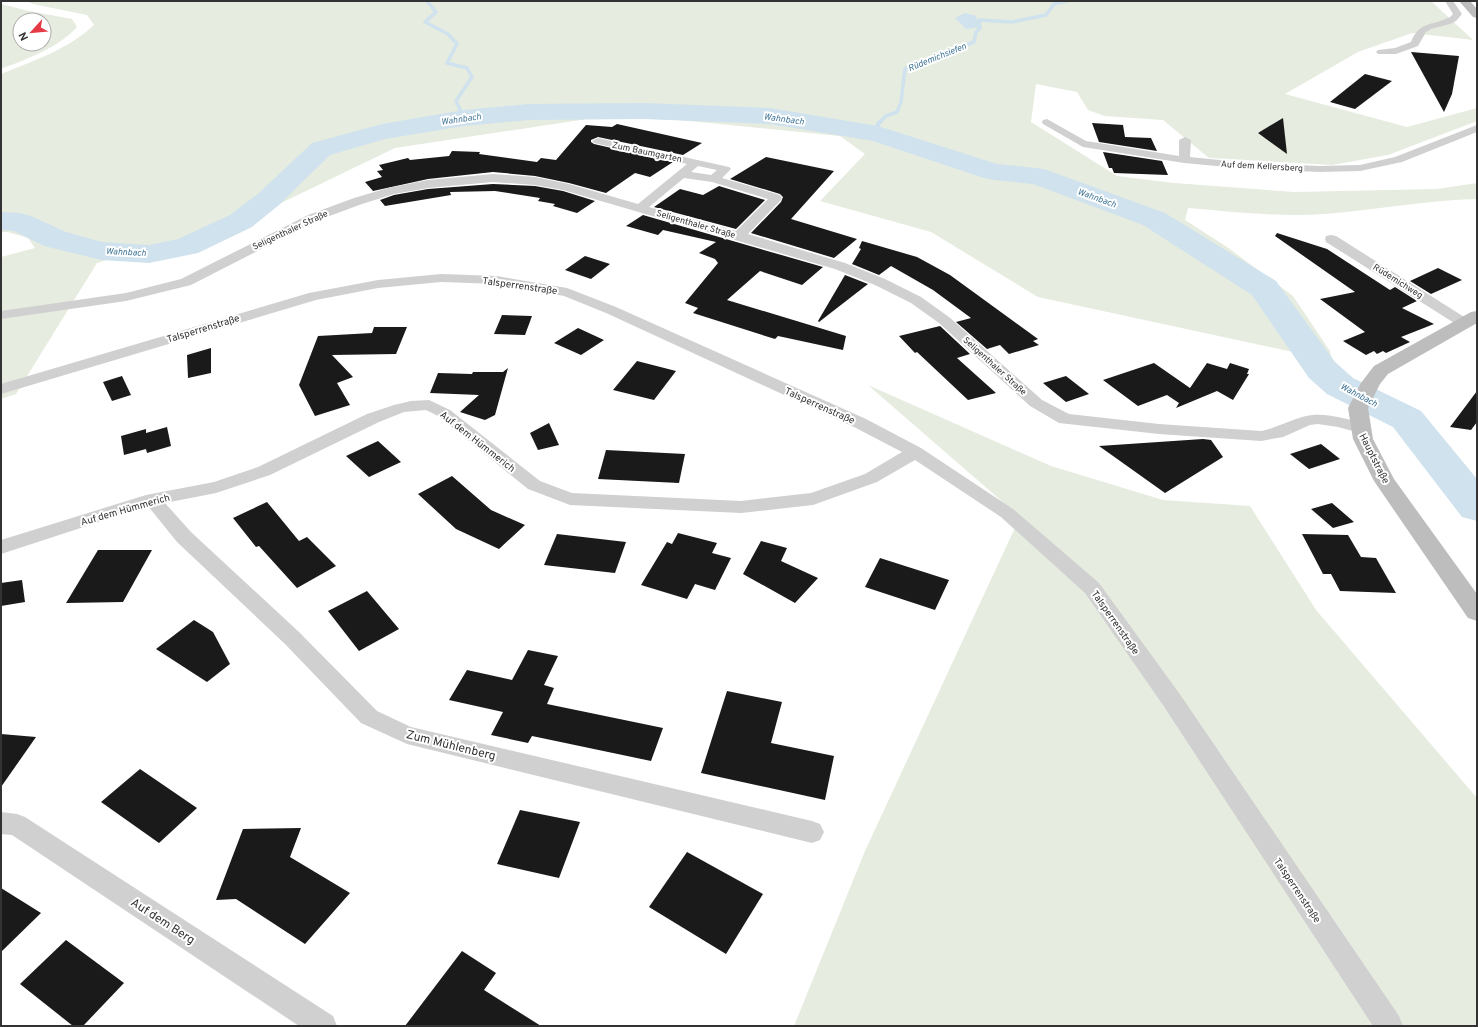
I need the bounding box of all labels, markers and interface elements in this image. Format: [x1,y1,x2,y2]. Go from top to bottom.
north arrow [12,12,52,52]
text: N [16,29,32,43]
water label: Rüdemichsiefen [906,41,968,74]
water label: Wahnbach [440,111,482,128]
water label: Wahnbach [763,111,805,128]
street label: Zum Baumgarten [611,140,683,165]
street label: Auf dem Kellersberg [1221,159,1303,174]
water label: Wahnbach [1076,186,1118,211]
street label: Seligenthaler Straße [251,208,330,253]
street label: Seligenthaler Straße [655,208,737,241]
water label: Wahnbach [106,246,147,259]
street label: Rüdemichweg [1371,262,1425,301]
street label: Talsperrenstraße [482,275,558,298]
street label: Talsperrenstraße [165,312,241,347]
street label: Seligenthaler Straße [961,335,1029,398]
water label: Wahnbach [1338,381,1379,410]
street label: Talsperrenstraße [782,385,856,428]
street label: Auf dem Hümmerich [437,409,517,476]
street label: Hauptstraße [1355,431,1392,486]
street label: Auf dem Hümmerich [79,491,172,529]
street label: Talsperrenstraße [1088,588,1142,657]
street label: Zum Mühlenberg [404,727,497,765]
street label: Talsperrenstraße [1270,856,1323,926]
street label: Auf dem Berg [127,895,198,949]

